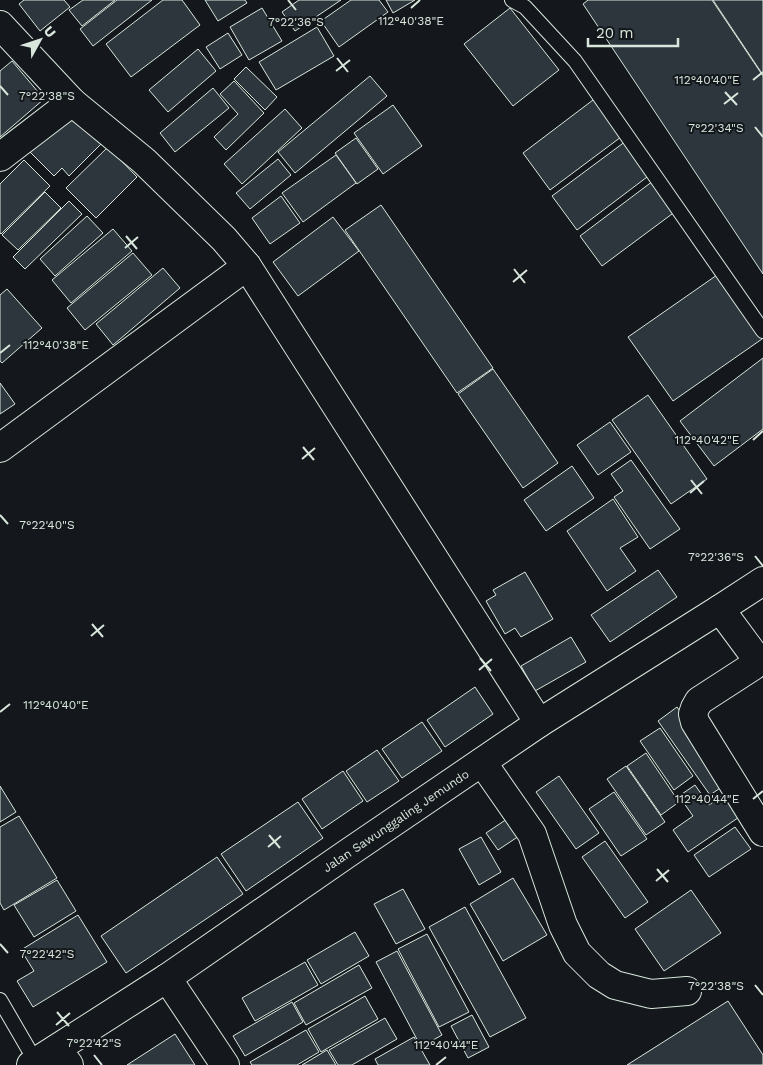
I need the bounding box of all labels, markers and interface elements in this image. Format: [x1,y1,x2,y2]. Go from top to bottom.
text: 112°40'38"E [378,14,444,28]
north arrow [15,15,65,65]
text: 7°22'36"S [268,15,324,29]
scale bar [588,15,678,47]
text: U [41,23,59,41]
text: 20 m [596,24,634,42]
text: 112°40'40"E [674,73,740,87]
text: 7°22'38"S [19,89,75,103]
text: 7°22'34"S [688,121,744,135]
text: 112°40'38"E [23,338,89,352]
text: 112°40'42"E [675,433,740,447]
text: 7°22'40"S [19,518,75,532]
text: 7°22'36"S [688,550,744,564]
text: 112°40'40"E [23,698,89,712]
street label: Jalan Sawunggaling Jemundo [320,767,472,875]
text: 112°40'44"E [675,792,740,806]
text: 7°22'42"S [20,947,74,961]
text: 7°22'38"S [688,979,744,993]
text: 7°22'42"S [67,1036,121,1050]
text: 112°40'44"E [414,1038,479,1052]

